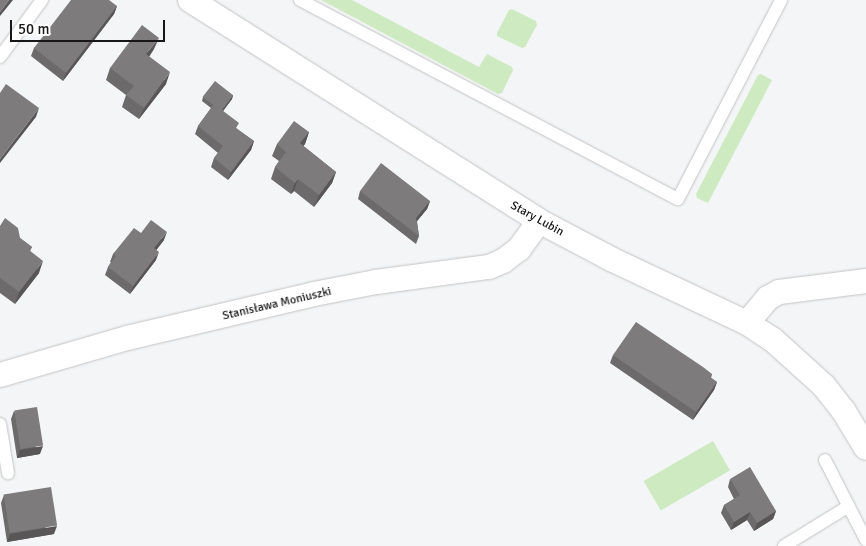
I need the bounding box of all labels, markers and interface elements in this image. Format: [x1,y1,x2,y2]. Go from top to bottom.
scale bar [12,10,168,42]
text: 50 m [18,20,49,38]
street label: Stary Lubin [508,199,566,239]
street label: Stanisława Moniuszki [221,284,333,324]

